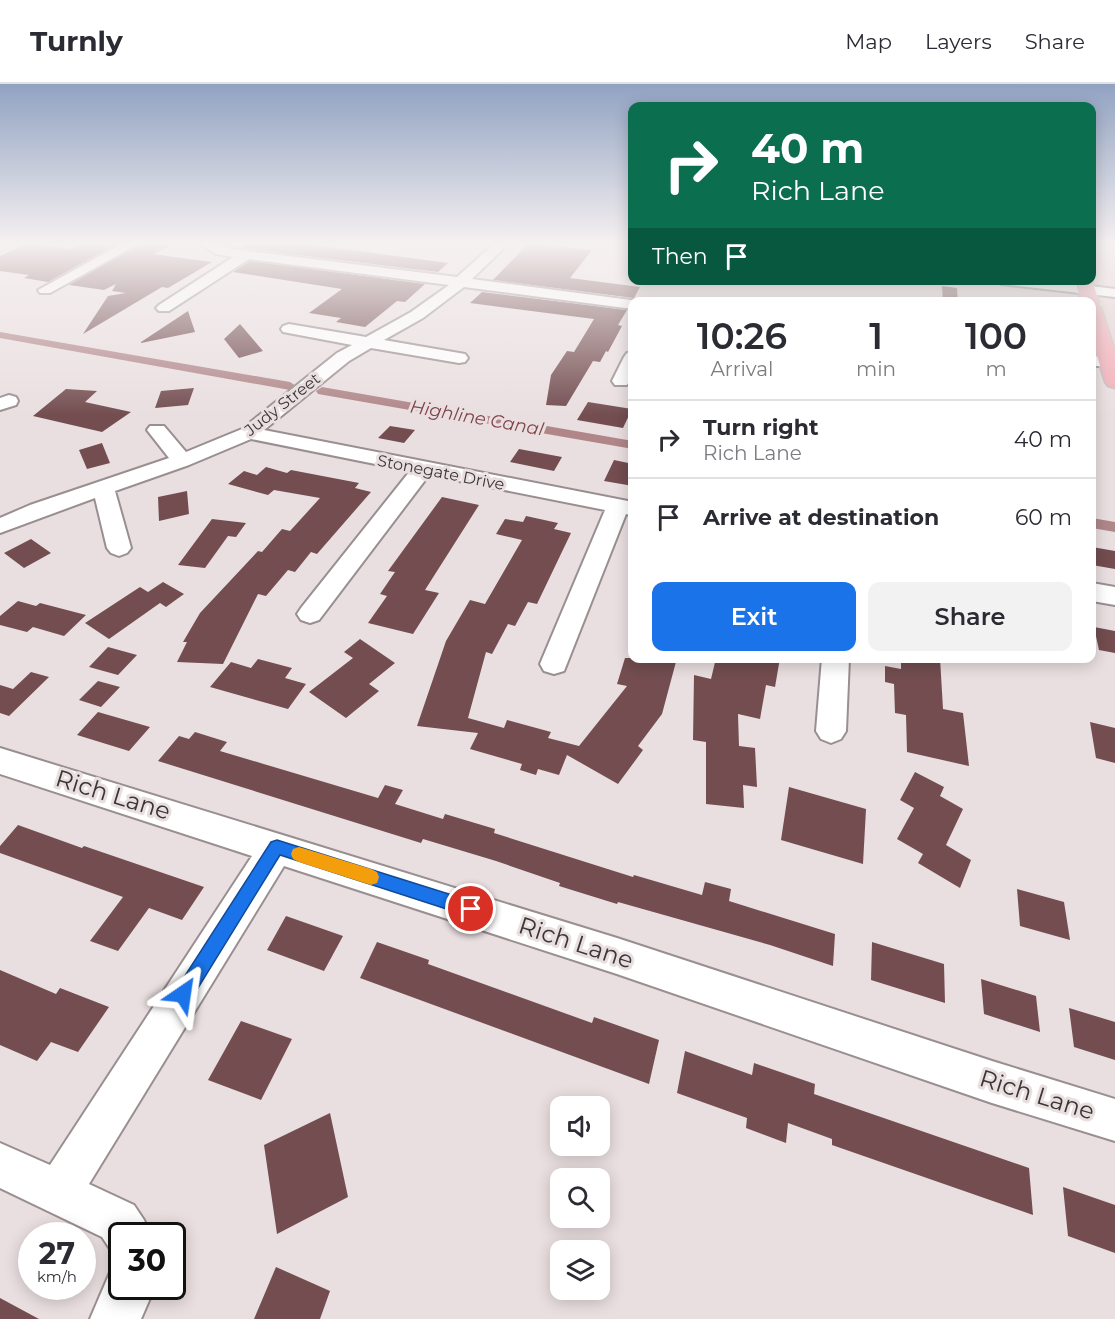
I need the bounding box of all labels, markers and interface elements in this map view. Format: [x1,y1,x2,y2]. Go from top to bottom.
text: Turnly [30,24,123,58]
text: Map [845,29,892,54]
text: Layers [925,29,992,54]
text: Share [1025,29,1085,54]
text: 40 m [751,122,864,174]
icon: right [652,126,730,204]
text: Rich Lane [751,174,885,207]
icon: arrive [720,240,753,273]
text: Then [652,243,708,270]
text: 10:26 [697,314,787,358]
text: 1 [869,314,883,358]
text: 100 [965,314,1027,358]
text: Arrival [710,357,774,381]
text: min [856,357,896,381]
text: m [985,357,1007,381]
street label: Judy Street [240,369,324,440]
water label: Highline Canal [408,395,546,441]
text: Turn right [703,414,818,441]
icon: right [652,423,685,456]
text: 40 m [1014,426,1072,453]
text: Rich Lane [703,441,802,465]
street label: Stonegate Drive [376,451,506,494]
icon: arrive [652,501,685,534]
text: Arrive at destination [703,504,939,531]
text: 60 m [1015,504,1072,531]
button: Exit [652,582,856,651]
button: Share [868,582,1072,651]
street label: Rich Lane [52,763,174,826]
pin [445,883,496,934]
icon: arrive [454,892,487,925]
street label: Rich Lane [515,910,637,975]
position arrow [151,962,215,1026]
street label: Rich Lane [976,1063,1098,1126]
map controls [550,1096,610,1300]
button: sound [550,1096,610,1156]
button: search [550,1168,610,1228]
speed limit sign: 30 [108,1222,186,1300]
text: 27 [39,1235,75,1272]
button: layers [550,1240,610,1300]
text: km/h [37,1267,77,1286]

